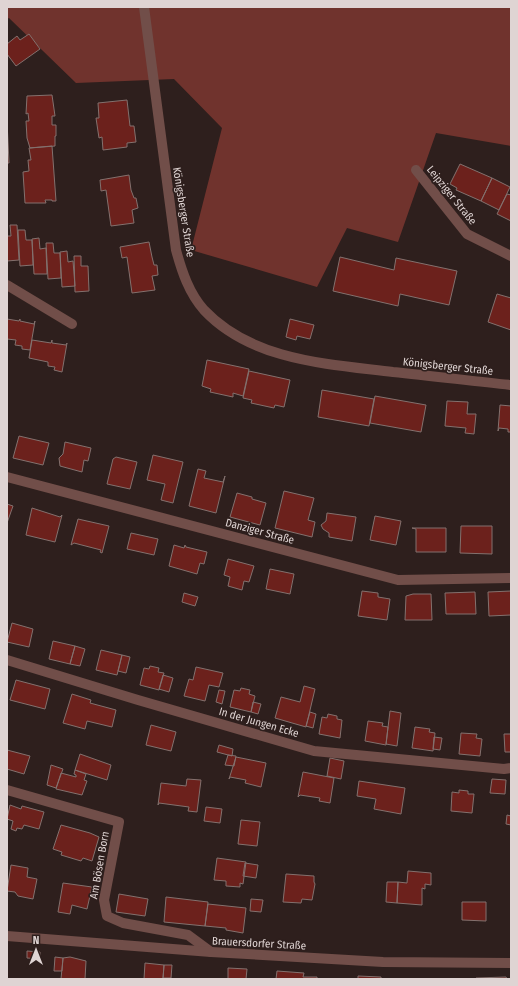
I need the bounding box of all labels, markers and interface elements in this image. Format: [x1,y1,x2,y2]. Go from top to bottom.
street label: Leipziger Straße [424,163,479,227]
street label: Königsberger Straße [170,166,197,258]
street label: Königsberger Straße [402,355,494,378]
street label: Danziger Straße [224,516,296,547]
street label: In der Jungen Ecke [217,705,300,740]
street label: Am Bösen Born [87,830,112,900]
north arrow [16,930,56,970]
text: N [33,934,39,947]
street label: Brauersdorfer Straße [212,935,306,952]

